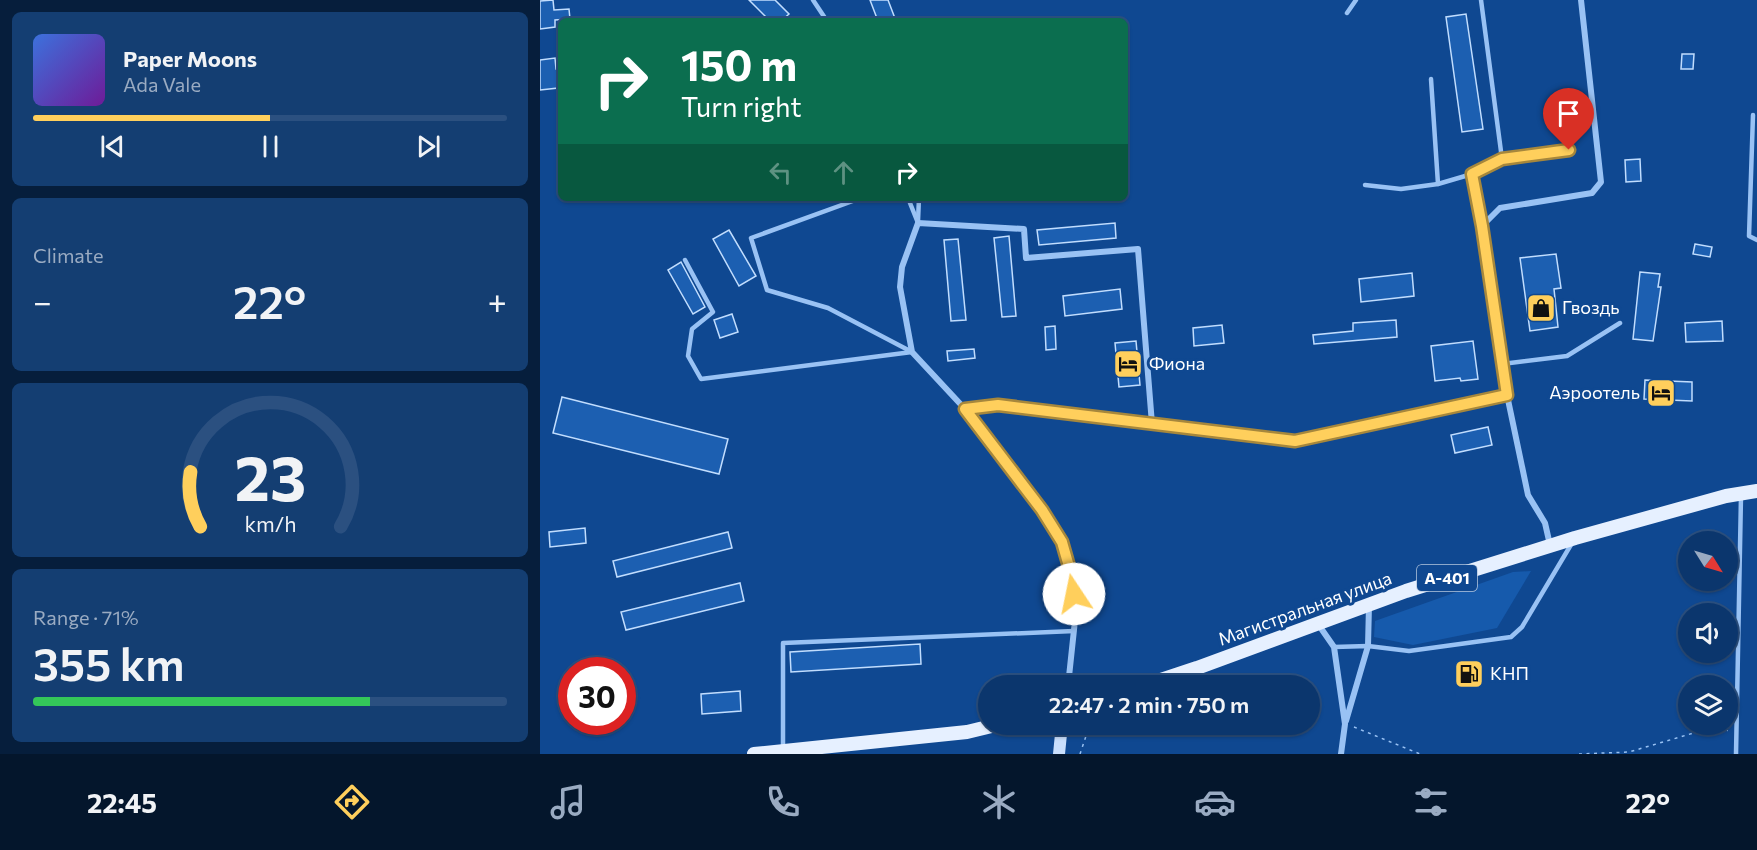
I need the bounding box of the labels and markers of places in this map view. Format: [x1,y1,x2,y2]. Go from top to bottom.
pin [1543,88,1594,150]
shop icon: Гвоздь [1525,292,1557,324]
place label: Гвоздь [1562,296,1619,318]
hotel icon: Фиона [1112,348,1144,380]
place label: Фиона [1149,352,1205,374]
hotel icon: Аэроотель [1645,377,1677,409]
place label: Аэроотель [1549,381,1640,403]
fuel station icon: КНП [1453,658,1485,690]
place label: КНП [1490,662,1529,684]

